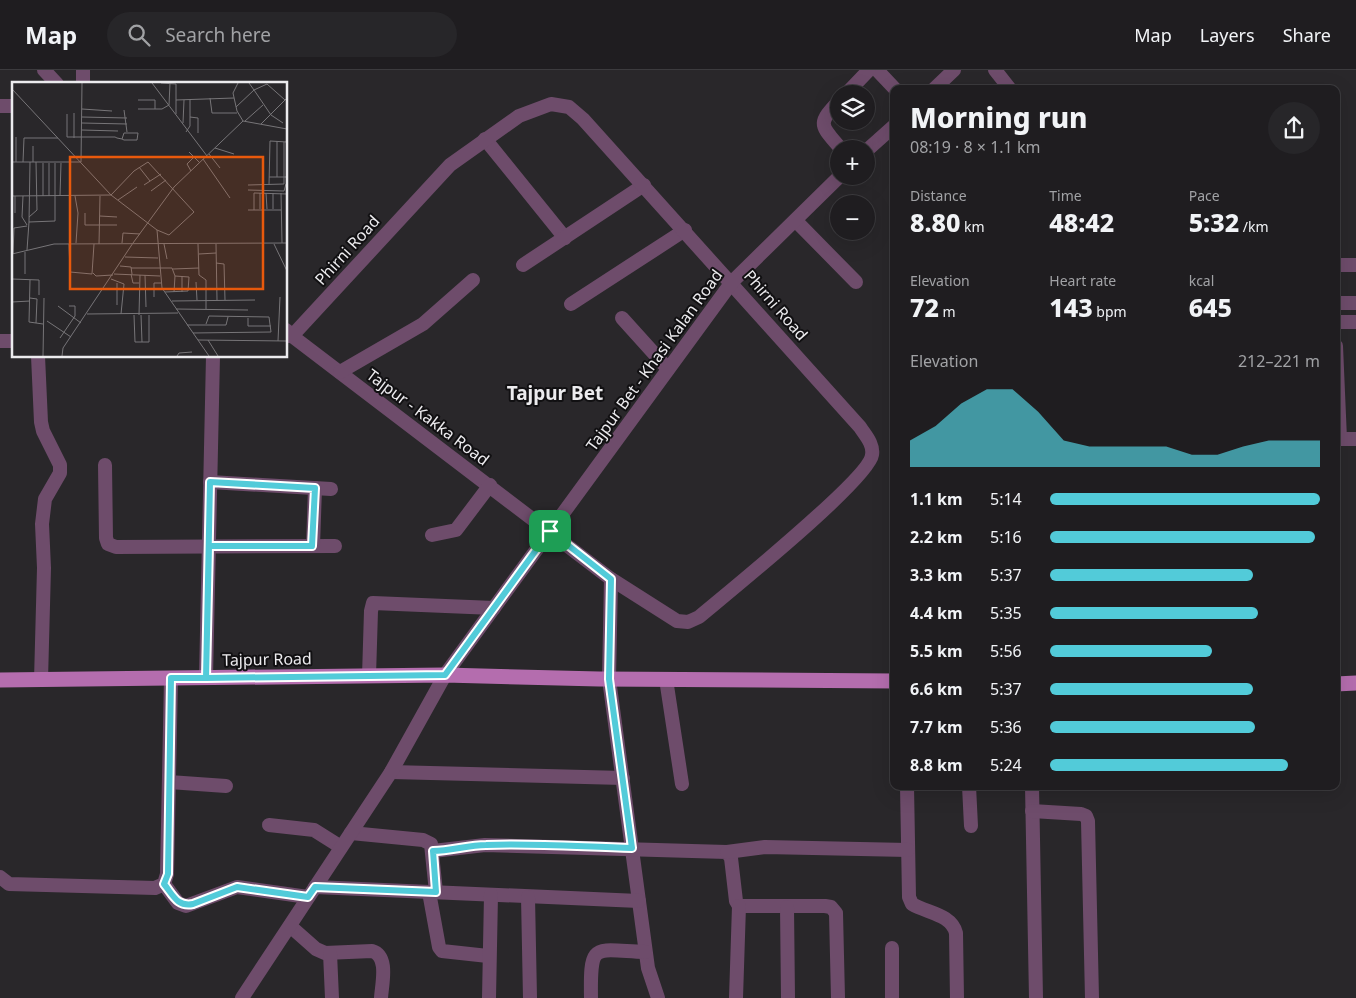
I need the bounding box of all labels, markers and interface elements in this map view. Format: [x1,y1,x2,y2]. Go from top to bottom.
search box [107,12,457,57]
text: Map [25,18,77,51]
icon: search [125,21,153,49]
text: Search here [165,22,271,48]
text: Map [1134,23,1172,47]
text: Layers [1200,23,1255,47]
text: Share [1283,23,1331,47]
inset map [12,82,288,358]
map controls [830,85,875,240]
button: layers [830,85,875,130]
text: Morning run [910,98,1088,136]
button: share [1268,102,1320,154]
text: 08:19 · 8 × 1.1 km [910,136,1040,158]
button: + [830,140,875,185]
text: Distance [910,186,967,205]
text: Time [1049,186,1082,205]
text: Pace [1189,186,1220,205]
button: − [830,195,875,240]
text: 8.80 [910,205,960,239]
text: 48:42 [1049,205,1114,239]
text: 5:32 [1189,205,1239,239]
street label: Phirni Road [310,210,384,290]
text: km [960,217,985,236]
text: /km [1239,217,1269,236]
street label: Tajpur Bet - Khasi Kalan Road [581,265,727,455]
street label: Phirni Road [739,265,813,345]
text: Elevation [910,271,970,290]
text: Heart rate [1049,271,1116,290]
text: kcal [1189,271,1214,290]
text: 72 [910,290,939,324]
text: 143 [1049,290,1093,324]
text: 645 [1189,290,1232,324]
text: m [939,302,956,321]
text: bpm [1093,302,1127,321]
text: Elevation [910,350,978,372]
text: 212–221 m [1238,350,1320,372]
street label: Tajpur - Kakka Road [362,364,494,470]
district label: Tajpur Bet [507,380,603,406]
text: 1.1 km [910,488,962,510]
text: 5:14 [990,488,1022,510]
pin [529,510,571,552]
icon: arrive [536,517,564,545]
text: 2.2 km [910,526,962,548]
text: 5:16 [990,526,1022,548]
text: 3.3 km [910,564,962,586]
text: 5:37 [990,564,1022,586]
text: 4.4 km [910,602,962,624]
text: 5:35 [990,602,1022,624]
text: 5.5 km [910,640,962,662]
text: 5:56 [990,640,1022,662]
street label: Tajpur Road [222,647,312,671]
text: 6.6 km [910,678,962,700]
text: 5:37 [990,678,1022,700]
text: 7.7 km [910,716,962,738]
text: 5:36 [990,716,1022,738]
text: 8.8 km [910,754,962,776]
text: 5:24 [990,754,1022,776]

